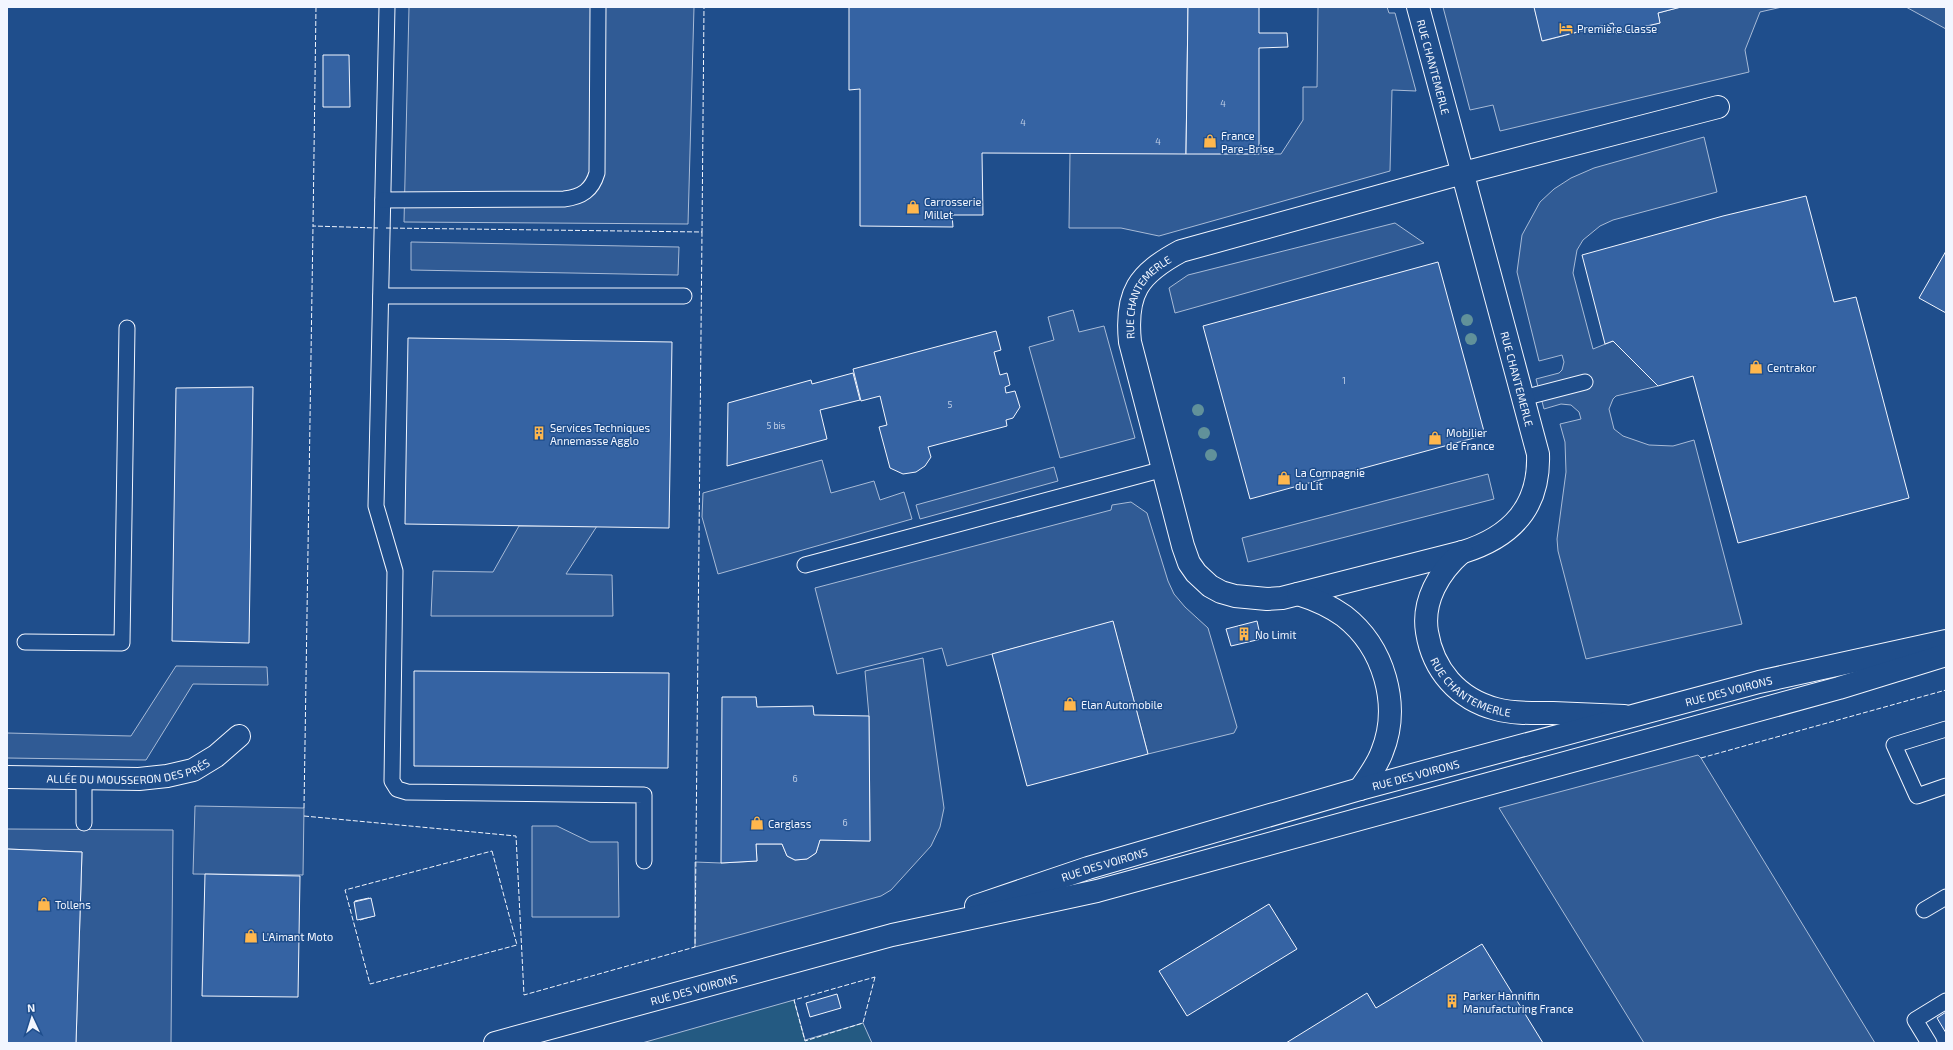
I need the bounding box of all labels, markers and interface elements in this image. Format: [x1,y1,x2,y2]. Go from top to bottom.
street label: RUE CHANTEMERLE [1415,18,1453,116]
hotel icon: Première Classe [1558,20,1574,36]
place label: Première Classe [1577,22,1657,35]
house number: 4 [1220,98,1226,109]
house number: 4 [1020,117,1026,128]
place label: France Pare-Brise [1221,129,1274,155]
shop icon: France Pare-Brise [1202,133,1218,149]
house number: 4 [1155,136,1161,147]
place label: Carrosserie Millet [924,195,981,221]
shop icon: Carrosserie Millet [905,199,921,215]
street label: RUE CHANTEMERLE [1122,252,1173,340]
street label: RUE CHANTEMERLE [1499,330,1537,428]
shop icon: Centrakor [1748,359,1764,375]
place label: Centrakor [1767,361,1817,374]
house number: 1 [1342,375,1346,386]
house number: 5 [948,399,953,410]
house number: 5 bis [767,420,786,431]
place label: Services Techniques Annemasse Agglo [550,421,650,447]
building icon: Services Techniques Annemasse Agglo [531,425,547,441]
place label: Mobilier de France [1446,426,1495,452]
shop icon: Mobilier de France [1427,430,1443,446]
place label: La Compagnie du Lit [1295,466,1365,492]
shop icon: La Compagnie du Lit [1276,470,1292,486]
building icon: No Limit [1236,626,1252,642]
place label: No Limit [1255,628,1296,641]
street label: RUE CHANTEMERLE [1429,655,1512,718]
street label: RUE DES VOIRONS [1684,673,1773,708]
shop icon: Elan Automobile [1062,696,1078,712]
place label: Elan Automobile [1081,698,1163,711]
street label: ALLÉE DU MOUSSERON DES PRÉS [46,755,211,786]
street label: RUE DES VOIRONS [1371,756,1460,792]
house number: 6 [792,773,798,784]
shop icon: Carglass [749,815,765,831]
place label: Carglass [768,817,812,830]
house number: 6 [842,817,848,828]
street label: RUE DES VOIRONS [1059,845,1149,883]
shop icon: Tollens [36,896,52,912]
place label: Tollens [55,898,91,911]
shop icon: L'Aimant Moto [243,928,259,944]
place label: L'Aimant Moto [262,930,333,943]
street label: RUE DES VOIRONS [649,971,739,1007]
place label: Parker Hannifin Manufacturing France [1463,989,1573,1015]
building icon: Parker Hannifin Manufacturing France [1444,993,1460,1009]
north arrow [12,998,52,1038]
text: N [27,1001,36,1014]

